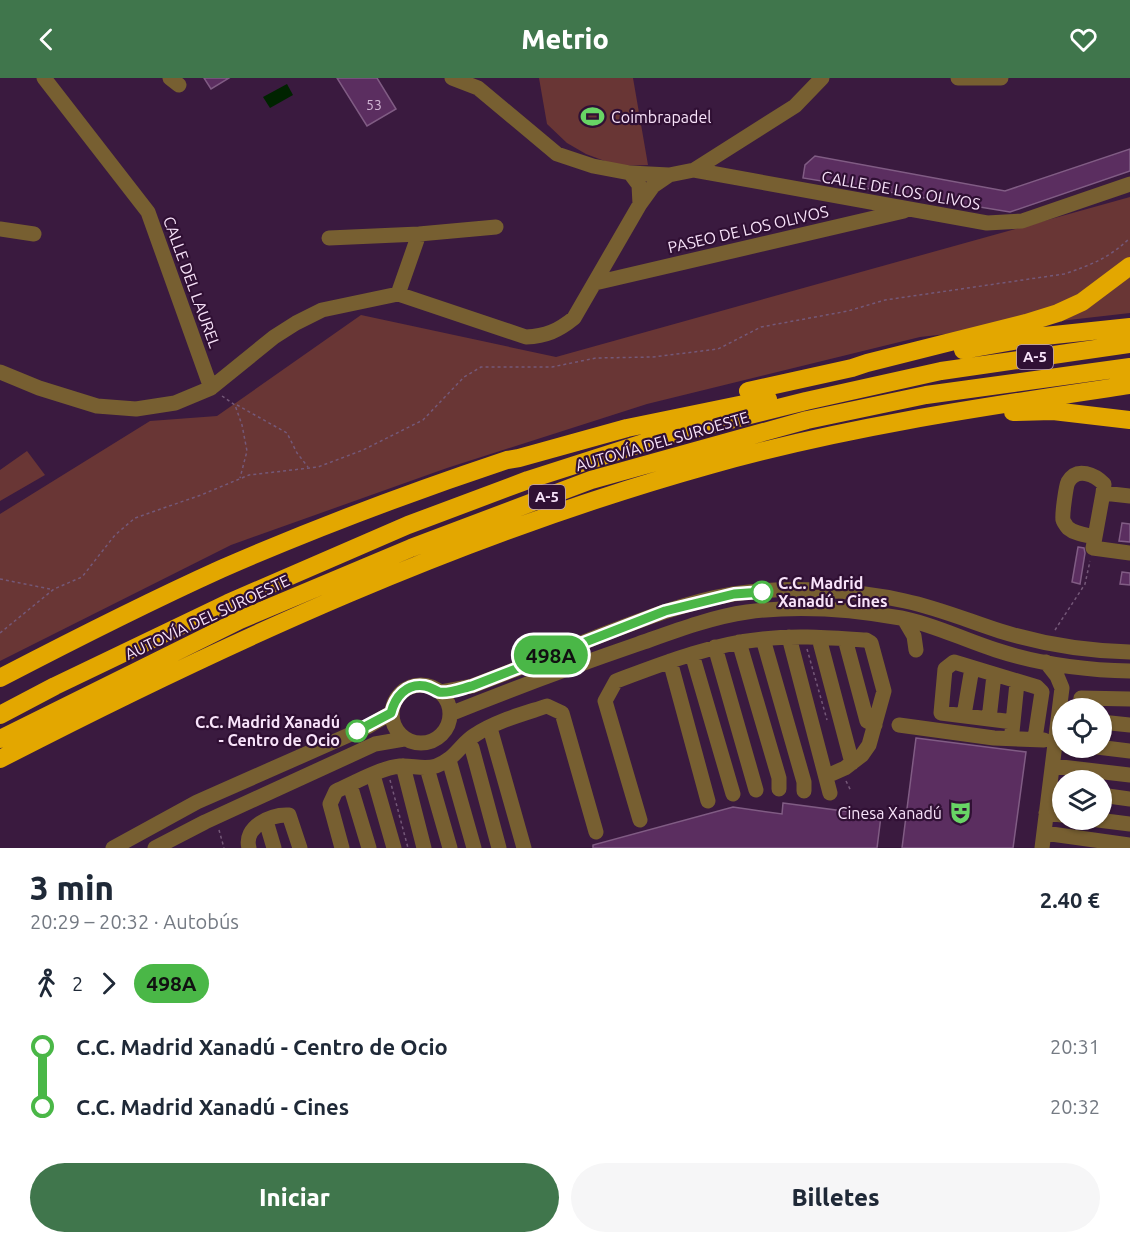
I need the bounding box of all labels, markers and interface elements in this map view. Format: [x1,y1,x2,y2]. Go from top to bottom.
icon: back [30,23,63,56]
icon: heart [1067,23,1100,56]
text: Metrio [521,24,609,54]
house number: 53 [366,97,382,113]
sports icon: Coimbrapadel [580,104,606,130]
place label: Coimbrapadel [611,108,711,126]
street label: CALLE DE LOS OLIVOS [820,167,982,213]
street label: PASEO DE LOS OLIVOS [666,202,830,256]
street label: CALLE DEL LAUREL [160,214,224,350]
road number: A-5 [1017,345,1053,369]
street label: AUTOVÍA DEL SUROESTE [573,406,751,474]
road number: A-5 [529,485,565,509]
street label: AUTOVÍA DEL SUROESTE [121,569,292,663]
place label: C.C. Madrid Xanadú - Cines [778,574,887,610]
marker: C.C. Madrid Xanadú - Cines [751,581,773,603]
line badge: 498A [509,636,593,674]
text: 498A [526,643,576,667]
map controls [1052,698,1112,830]
button: locate [1052,698,1112,758]
place label: C.C. Madrid Xanadú - Centro de Ocio [195,713,340,749]
marker: C.C. Madrid Xanadú - Centro de Ocio [346,720,368,742]
button: layers [1052,770,1112,830]
theatre icon: Cinesa Xanadú [947,800,973,826]
place label: Cinesa Xanadú [838,804,942,822]
text: 3 min [30,869,114,906]
text: 2.40 € [1040,887,1100,912]
text: 20:29 – 20:32 · Autobús [30,910,239,933]
icon: walk [30,967,63,1000]
icon: forward [92,967,125,1000]
text: 498A [146,971,197,995]
text: 2 [72,972,83,995]
text: C.C. Madrid Xanadú - Centro de Ocio [76,1034,448,1059]
text: 20:31 [1050,1035,1100,1058]
text: C.C. Madrid Xanadú - Cines [76,1094,349,1119]
text: 20:32 [1050,1095,1100,1118]
button: Iniciar [30,1163,559,1232]
button: Billetes [571,1163,1100,1232]

